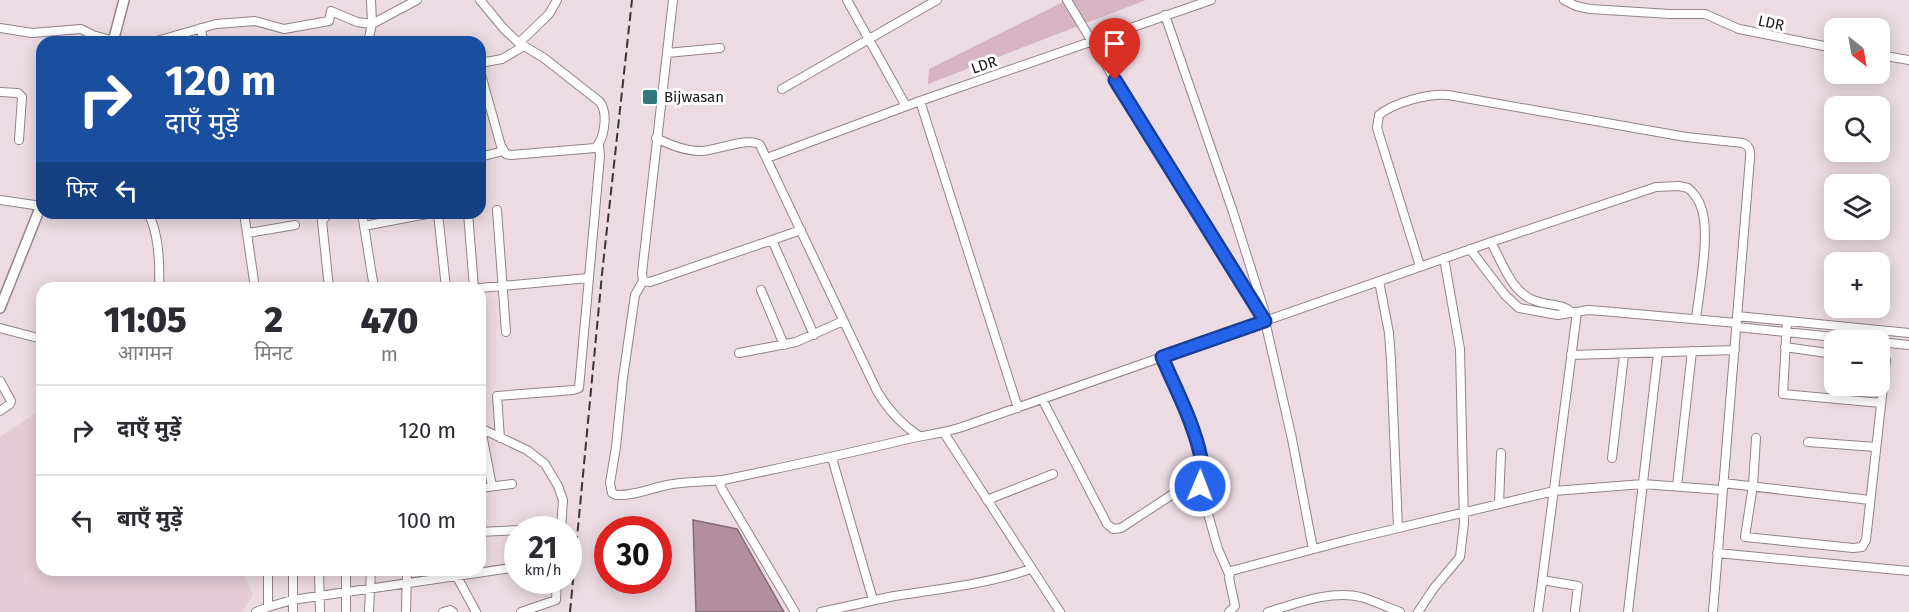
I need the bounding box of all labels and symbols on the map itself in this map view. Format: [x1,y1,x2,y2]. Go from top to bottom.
street label: LDR [1756,11,1786,35]
pin [1089,18,1140,80]
north arrow [1824,18,1890,84]
street label: LDR [969,52,999,78]
marker: Bijwasan [641,88,659,106]
place label: Bijwasan [664,88,724,106]
position arrow [1168,454,1232,518]
speed limit sign: 30 [594,516,672,594]

